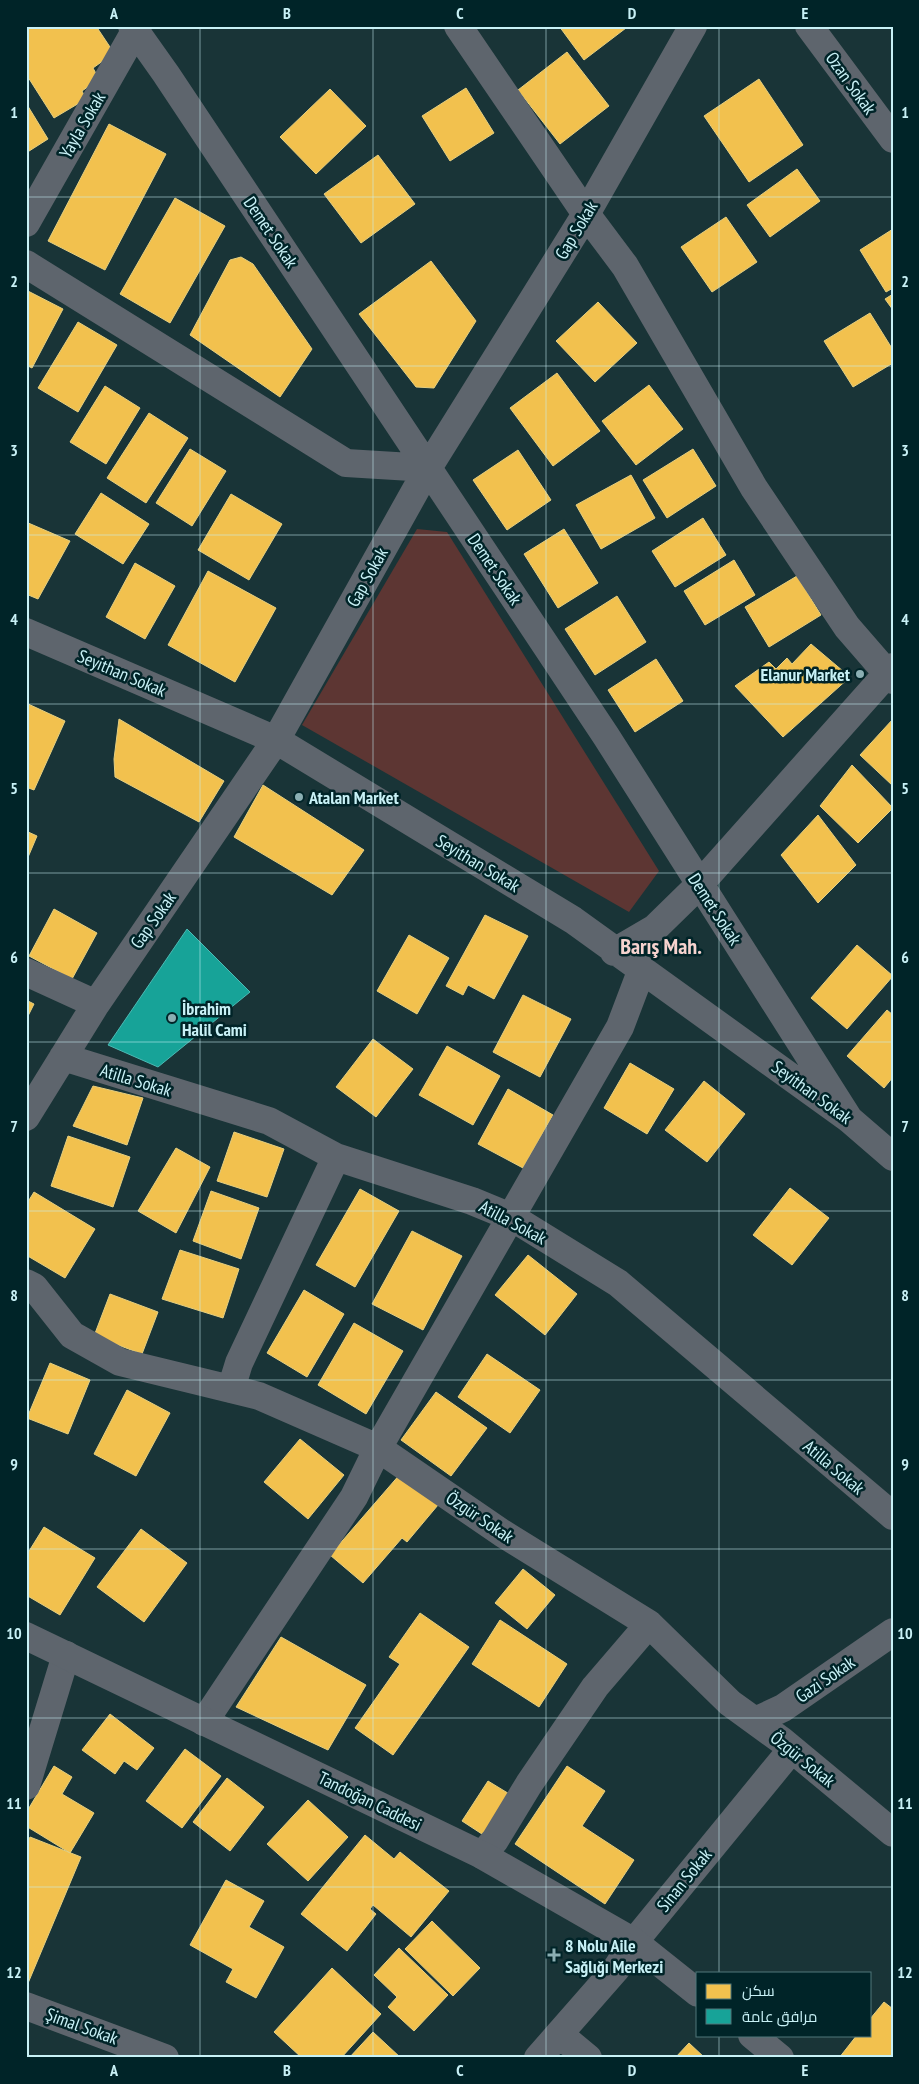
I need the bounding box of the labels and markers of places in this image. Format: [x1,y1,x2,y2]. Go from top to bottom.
place label: Elanur Market [761,663,851,686]
marker: Elanur Market [854,668,866,680]
place label: Atalan Market [308,786,399,809]
marker: Atalan Market [293,791,305,803]
place label: İbrahim Halil Cami [182,997,247,1041]
marker: İbrahim Halil Cami [166,1012,178,1024]
place label: 8 Nolu Aile Sağlığı Merkezi [565,1934,663,1978]
marker: 8 Nolu Aile Sağlığı Merkezi [547,1948,561,1962]

